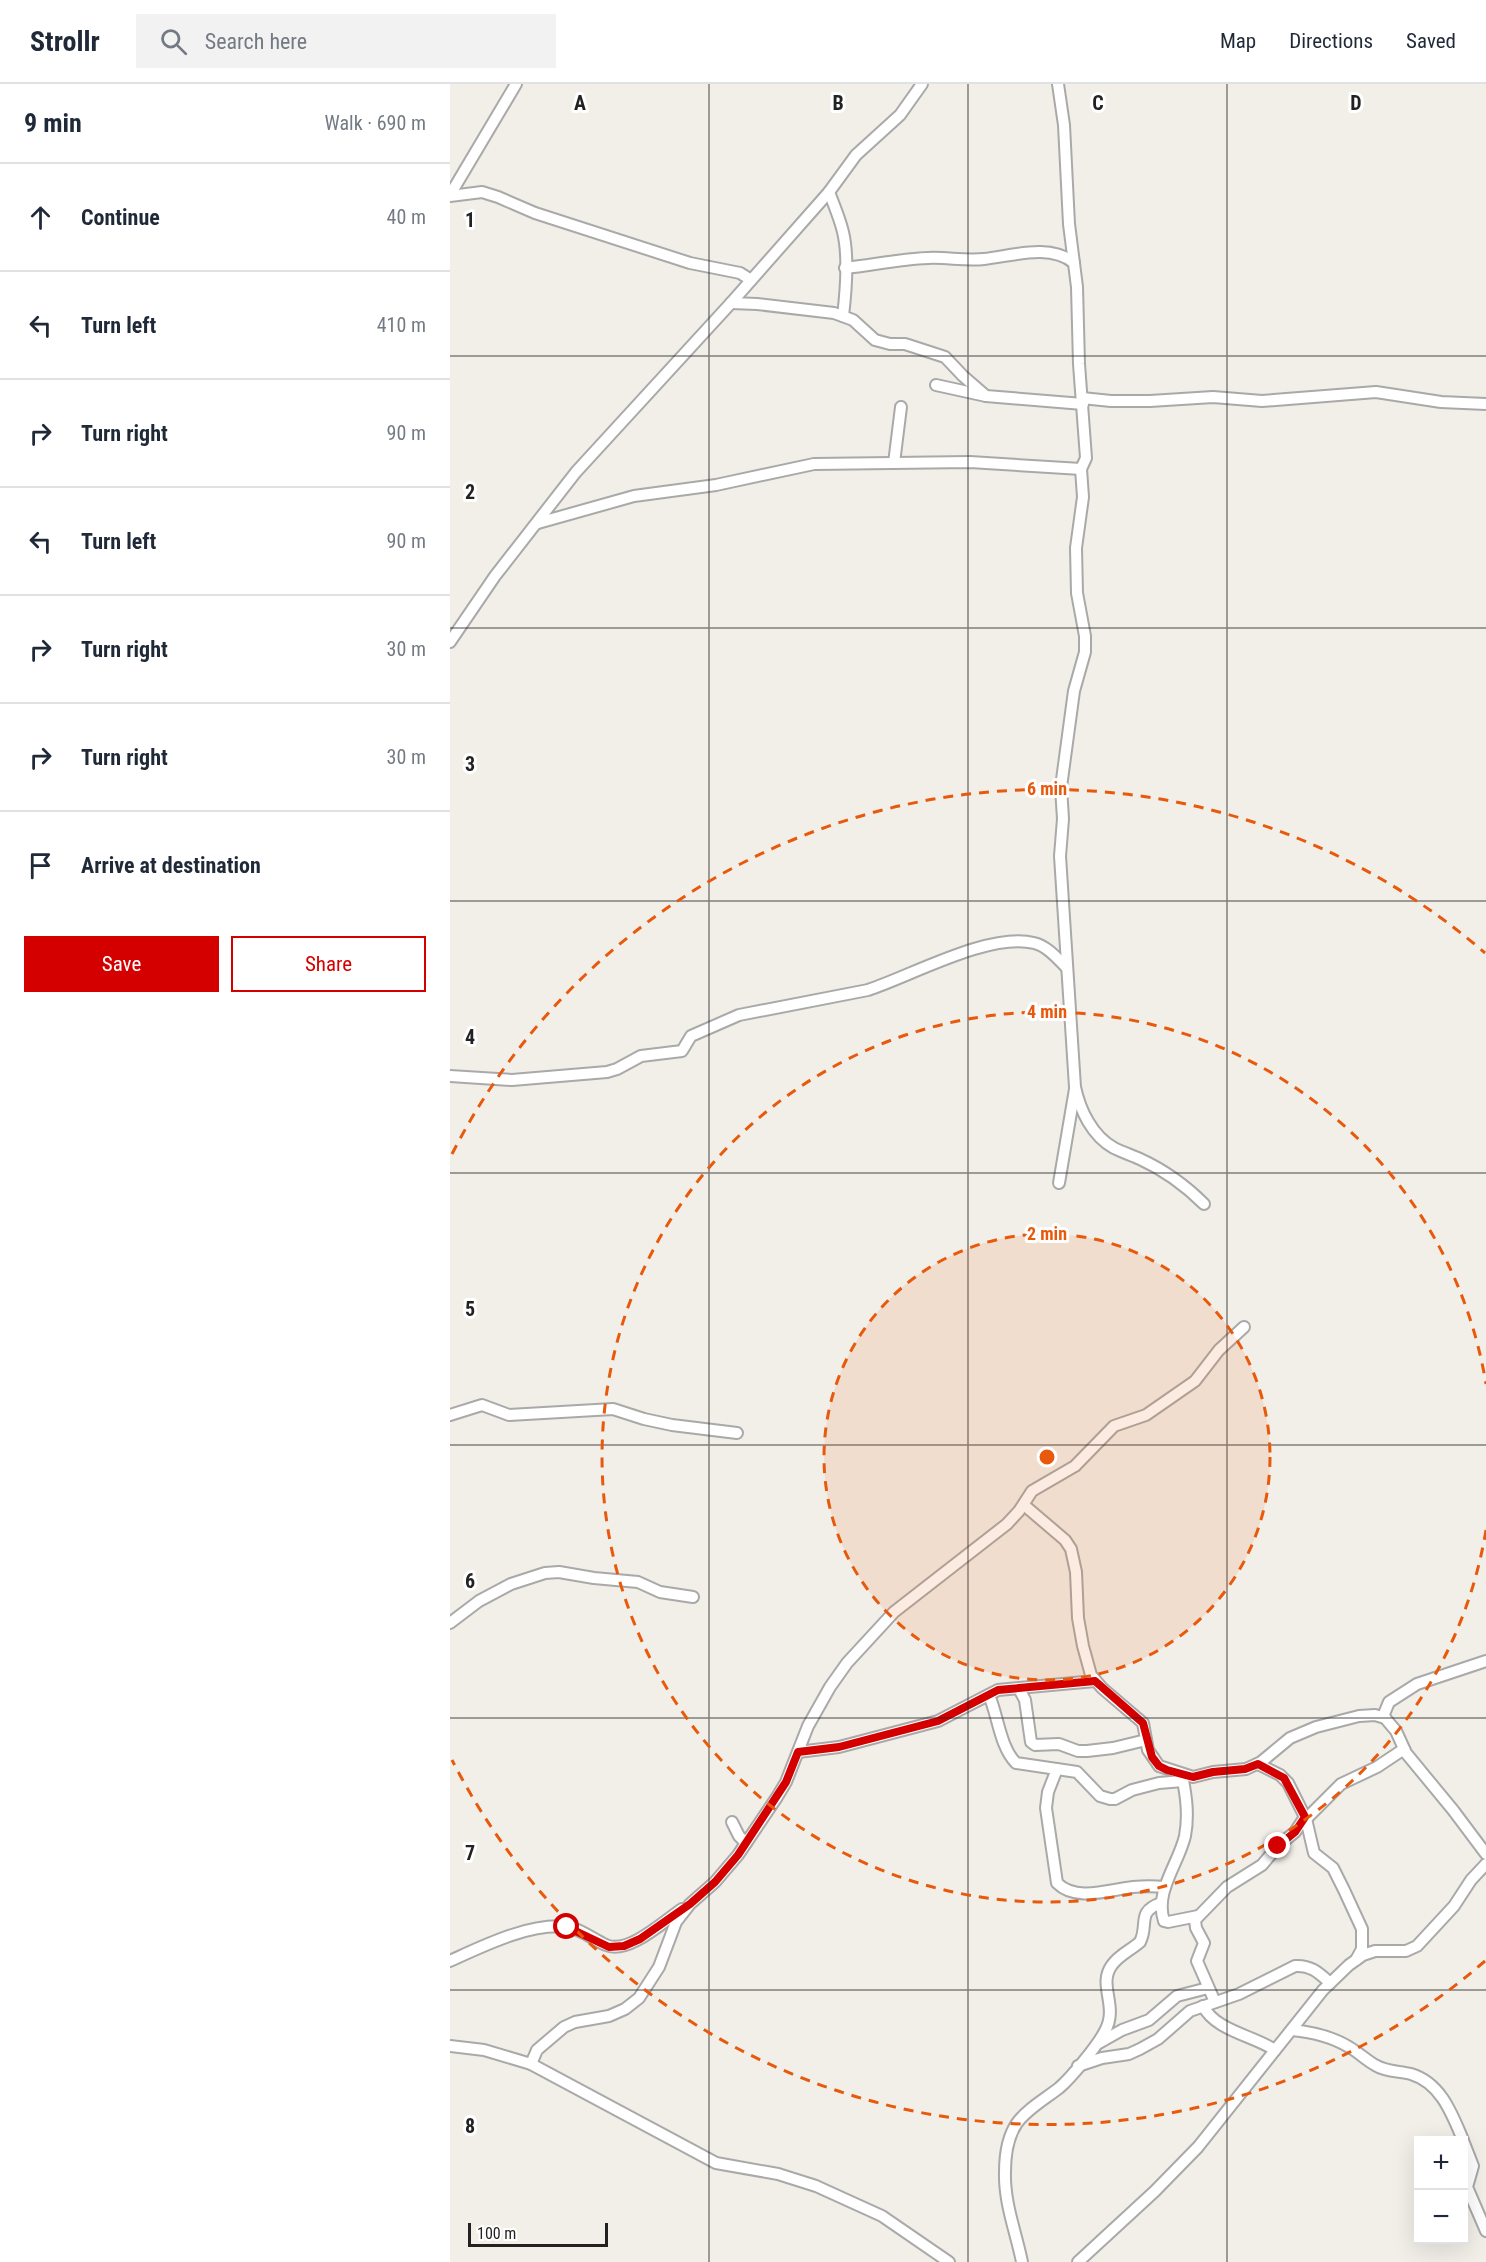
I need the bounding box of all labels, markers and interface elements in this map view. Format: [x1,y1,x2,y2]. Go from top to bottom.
search box [136,14,556,68]
text: Strollr [30,25,100,58]
icon: search [157,25,190,58]
text: Search here [205,29,307,54]
text: Map [1220,29,1256,53]
text: Directions [1289,29,1373,53]
text: Saved [1406,29,1456,53]
text: A [574,91,586,115]
text: B [832,91,844,115]
text: C [1092,91,1104,115]
text: D [1350,91,1362,115]
text: 9 min [24,108,82,138]
text: Walk · 690 m [325,111,426,135]
icon: ahead [24,201,57,234]
text: Continue [81,205,160,230]
text: 40 m [387,205,426,229]
text: 1 [465,208,475,232]
icon: left [24,309,57,342]
text: Turn left [81,313,156,338]
text: 410 m [377,313,426,337]
icon: right [24,417,57,450]
text: Turn right [81,421,168,446]
text: 90 m [387,421,426,445]
text: 2 [465,480,475,504]
icon: left [24,525,57,558]
text: Turn left [81,529,156,554]
text: 90 m [387,529,426,553]
icon: right [24,633,57,666]
text: Turn right [81,637,168,662]
text: 30 m [387,637,426,661]
icon: right [24,741,57,774]
text: Turn right [81,745,168,770]
text: 30 m [387,745,426,769]
text: 3 [465,752,475,776]
text: 6 min [1027,778,1067,799]
icon: arrive [24,849,57,882]
text: Arrive at destination [81,853,261,878]
button: Save [24,936,219,992]
button: Share [231,936,426,992]
text: 4 min [1027,1001,1067,1022]
text: 4 [465,1025,475,1049]
text: 2 min [1027,1223,1067,1244]
text: 5 [465,1297,475,1321]
centre of rings [1037,1447,1057,1467]
text: 6 [465,1569,475,1593]
route end [1264,1832,1290,1858]
text: 7 [465,1841,475,1865]
route start [553,1913,579,1939]
text: 8 [465,2114,475,2138]
map controls [1414,2136,1468,2244]
button: + [1414,2136,1468,2190]
button: − [1414,2190,1468,2244]
scale bar [468,2220,608,2248]
text: 100 m [477,2224,516,2243]

